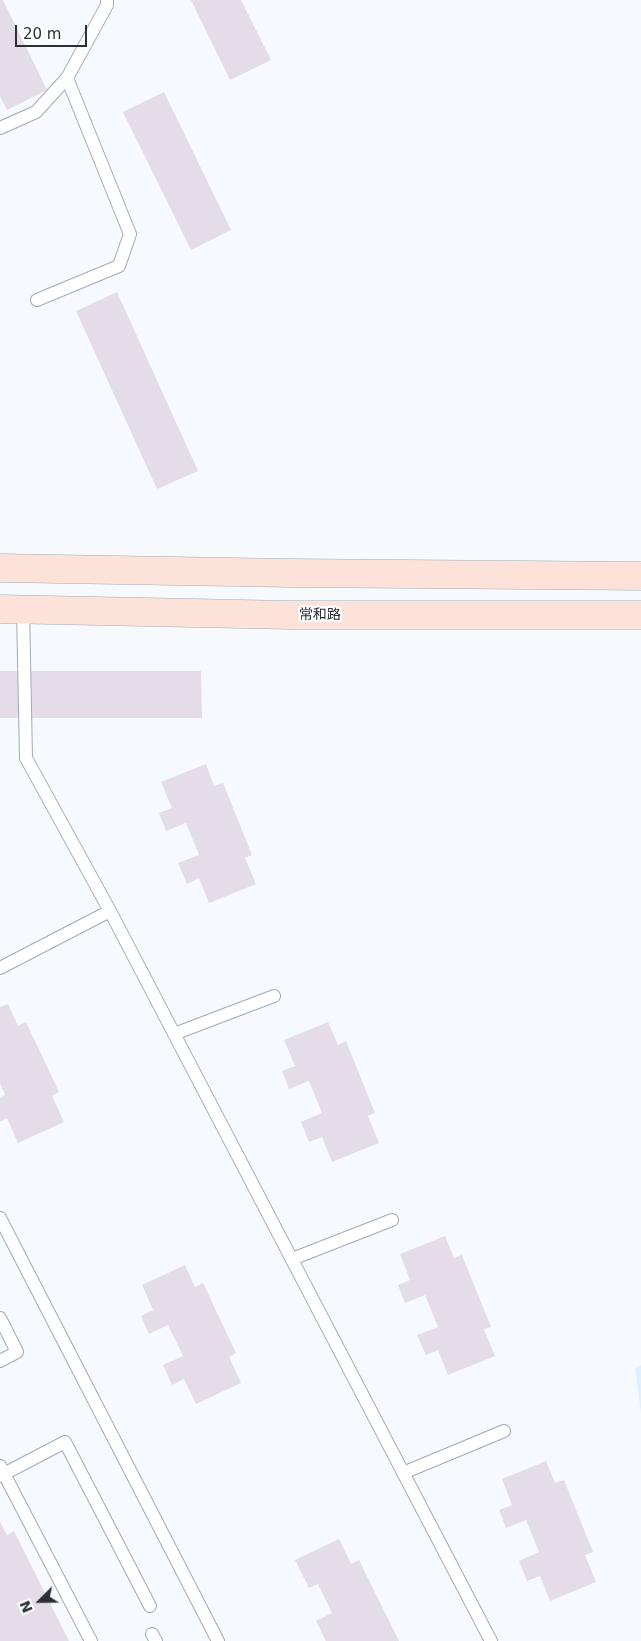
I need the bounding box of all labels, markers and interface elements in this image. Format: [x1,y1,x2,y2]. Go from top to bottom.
scale bar [18,15,90,47]
text: 20 m [23,25,61,43]
street label: 常和路 [299,607,341,623]
north arrow [15,1576,65,1626]
text: N [17,1598,36,1615]

